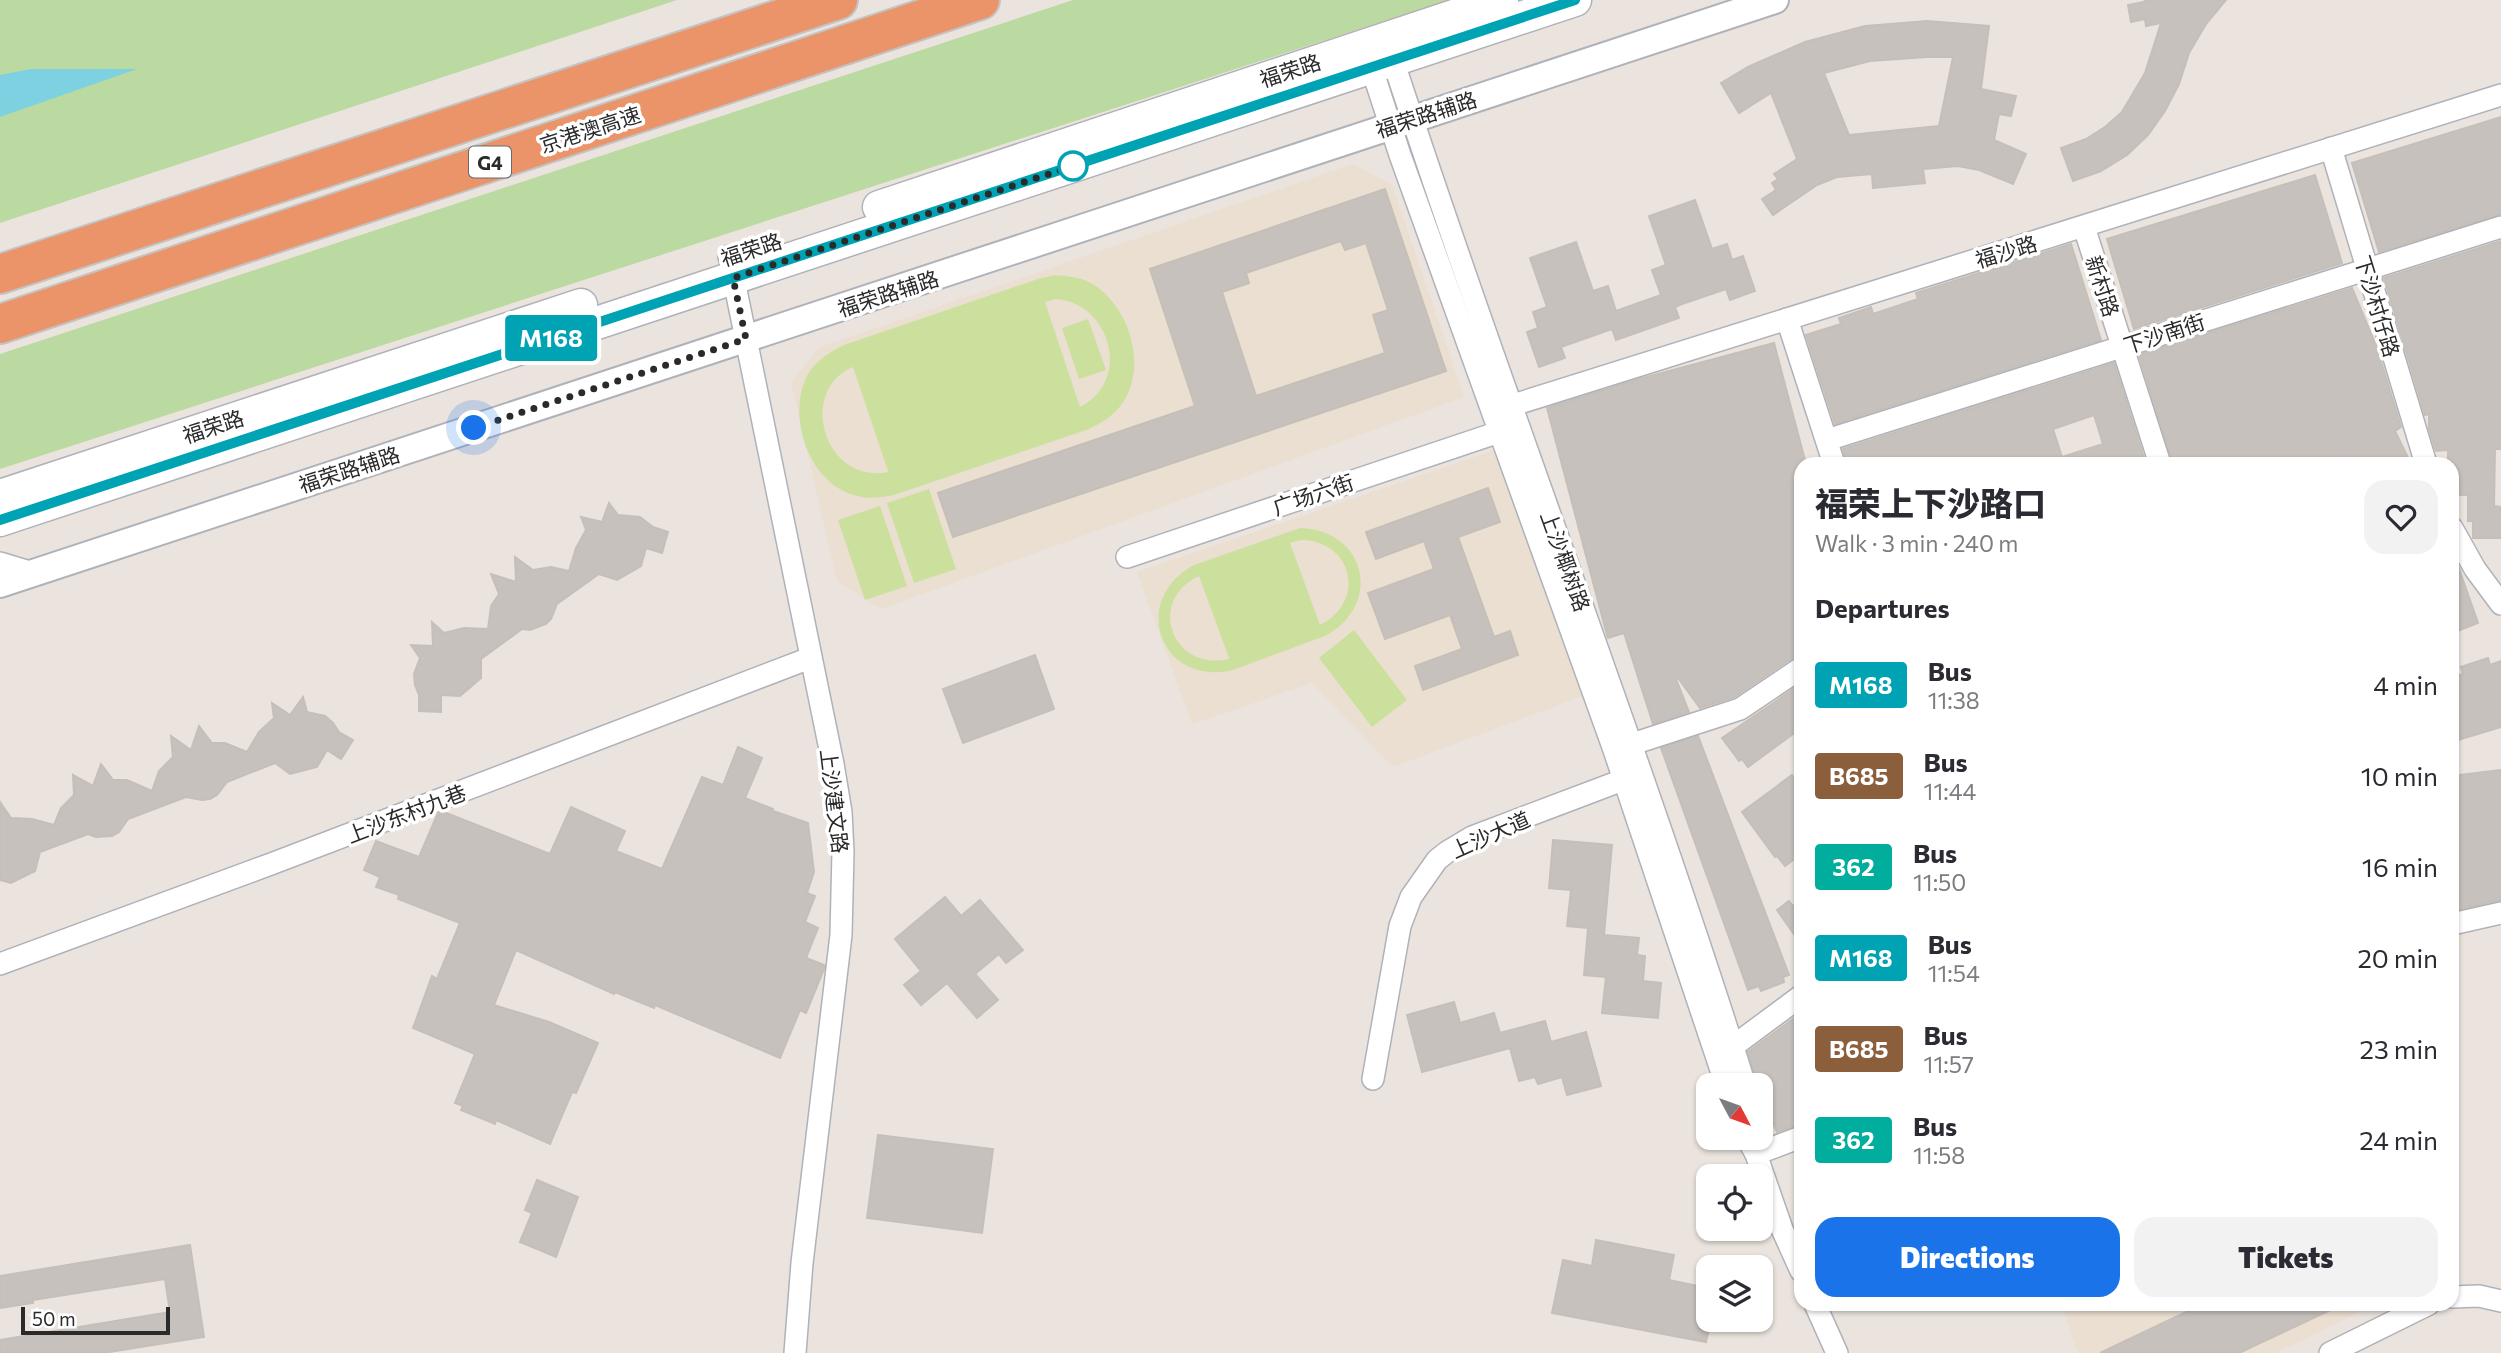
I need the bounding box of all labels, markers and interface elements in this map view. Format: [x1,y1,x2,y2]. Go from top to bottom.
street label: 福荣路 [1256,48,1324,92]
street label: 福荣路辅路 [1372,86,1480,142]
street label: 京港澳高速 [536,101,644,157]
road number: G4 [469,146,511,178]
unlabelled marker [1058,151,1088,181]
street label: 福荣路 [717,227,785,271]
street label: 福沙路 [1972,230,2040,272]
street label: 新村路 [2081,252,2125,320]
street label: 下沙村仔路 [2351,252,2405,360]
street label: 福荣路辅路 [834,265,942,321]
street label: 下沙南街 [2120,308,2208,358]
line badge: M168 [502,315,600,361]
text: M168 [519,323,583,352]
street label: 福荣路 [179,404,247,448]
your location [456,410,491,445]
street label: 福荣路辅路 [295,441,403,497]
street label: 广场六街 [1269,469,1357,519]
button: heart [2364,480,2438,554]
text: 福荣上下沙路口 [1815,482,2046,523]
street label: 上沙椰树路 [1536,507,1596,615]
text: Walk · 3 min · 240 m [1815,529,2018,557]
text: Departures [1815,592,1950,623]
text: Bus [1928,655,1972,686]
text: 4 min [2373,669,2438,700]
text: M168 [1829,670,1893,699]
text: 11:38 [1928,686,1980,714]
text: Bus [1924,746,1968,777]
street label: 上沙建文路 [816,747,854,855]
text: 10 min [2361,760,2438,791]
text: B685 [1829,761,1889,790]
text: 11:44 [1924,777,1976,805]
street label: 上沙东村九巷 [343,779,469,847]
street label: 上沙大道 [1447,805,1533,863]
text: Bus [1913,837,1957,868]
text: 16 min [2362,851,2438,882]
text: 362 [1832,852,1875,881]
text: 11:50 [1913,868,1966,896]
text: Bus [1928,928,1972,959]
text: 20 min [2357,942,2438,973]
text: M168 [1829,943,1893,972]
text: 11:54 [1928,959,1980,987]
text: Bus [1924,1019,1968,1050]
text: 23 min [2360,1033,2438,1064]
text: B685 [1829,1034,1889,1063]
text: 11:57 [1924,1050,1974,1078]
north arrow [1696,1073,1773,1150]
map controls [1696,1073,1773,1332]
text: Bus [1913,1110,1957,1141]
text: 24 min [2359,1124,2438,1155]
text: 362 [1832,1125,1875,1154]
text: 11:58 [1913,1141,1965,1169]
button: locate [1696,1164,1773,1241]
button: Directions [1815,1217,2120,1297]
button: Tickets [2134,1217,2438,1297]
button: layers [1696,1255,1773,1332]
scale bar [21,1304,170,1336]
text: 50 m [32,1307,76,1330]

